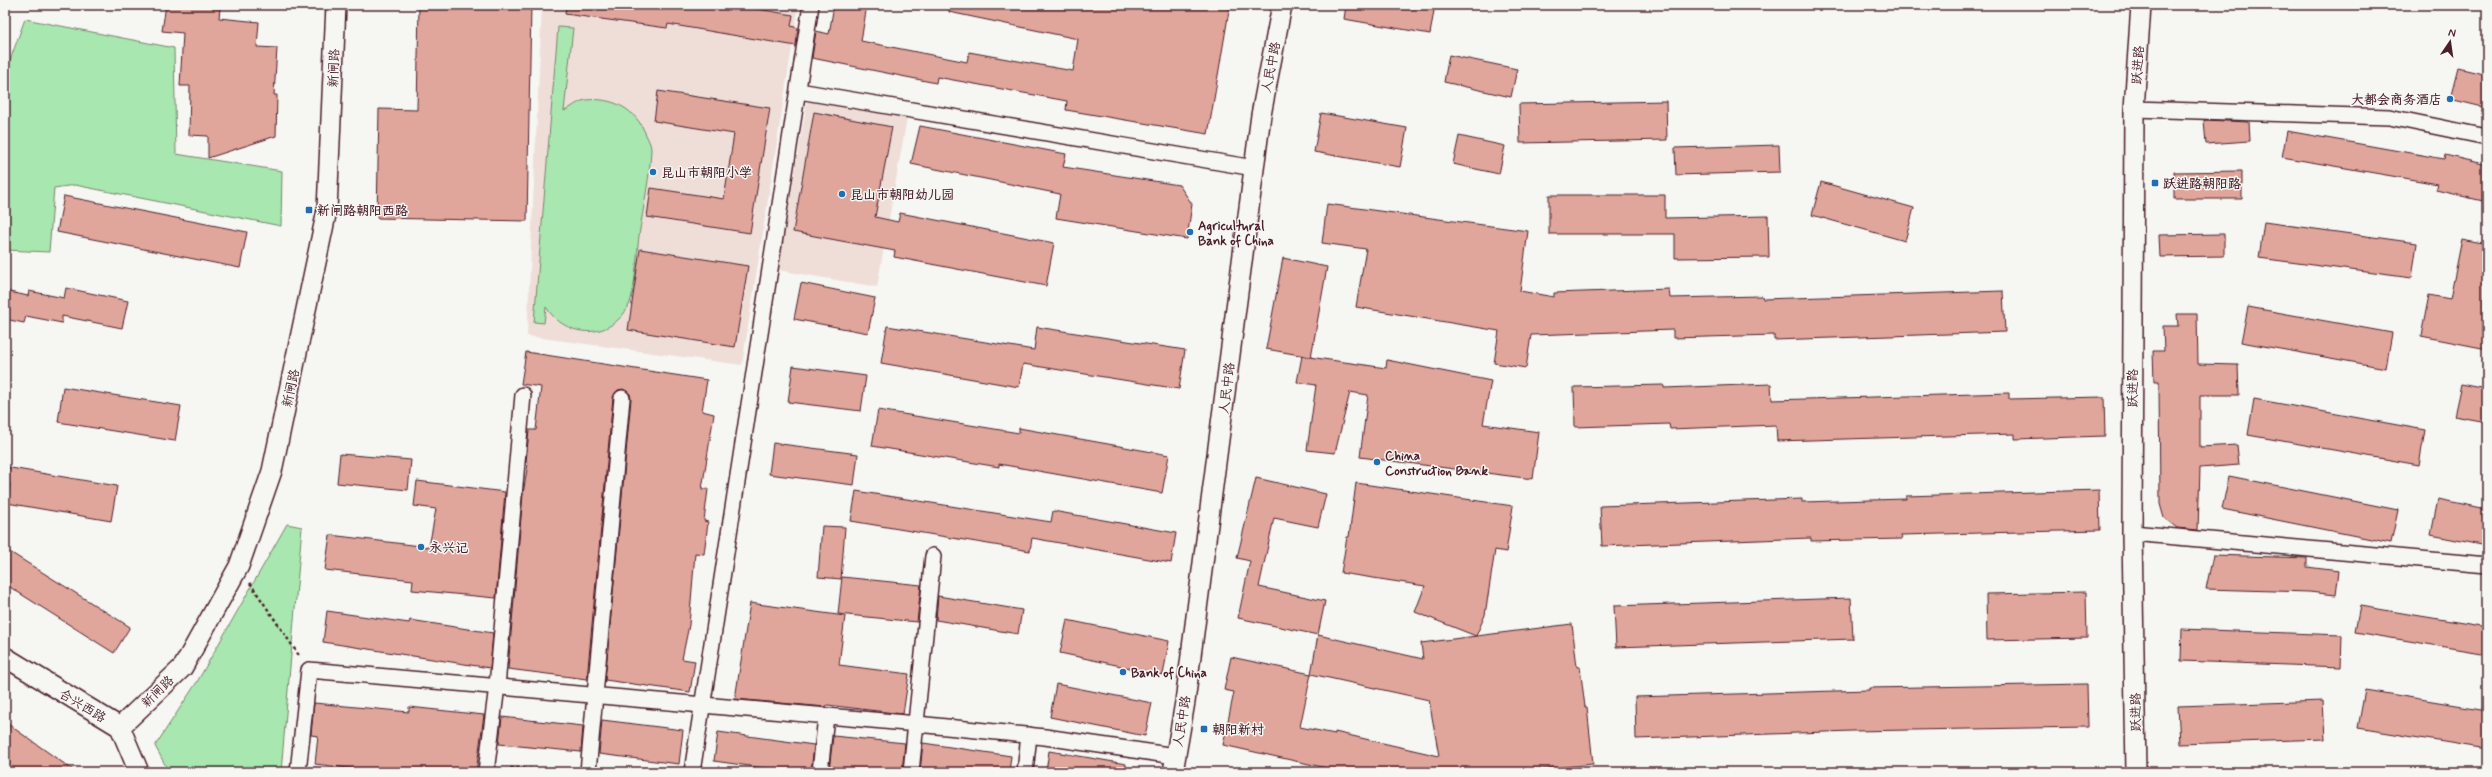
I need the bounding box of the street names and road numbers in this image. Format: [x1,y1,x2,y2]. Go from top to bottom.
street label: 人民中路 [1258,40,1285,94]
street label: 跃进路 [2129,45,2148,85]
street label: 新闸路 [325,48,344,88]
street label: 人民中路 [1216,361,1239,415]
street label: 新闸路 [279,367,304,409]
street label: 跃进路 [2125,368,2142,408]
street label: 新闸路 [138,672,178,712]
street label: 合兴西路 [56,686,109,727]
street label: 跃进路 [2128,692,2145,732]
street label: 人民中路 [1170,694,1195,748]

